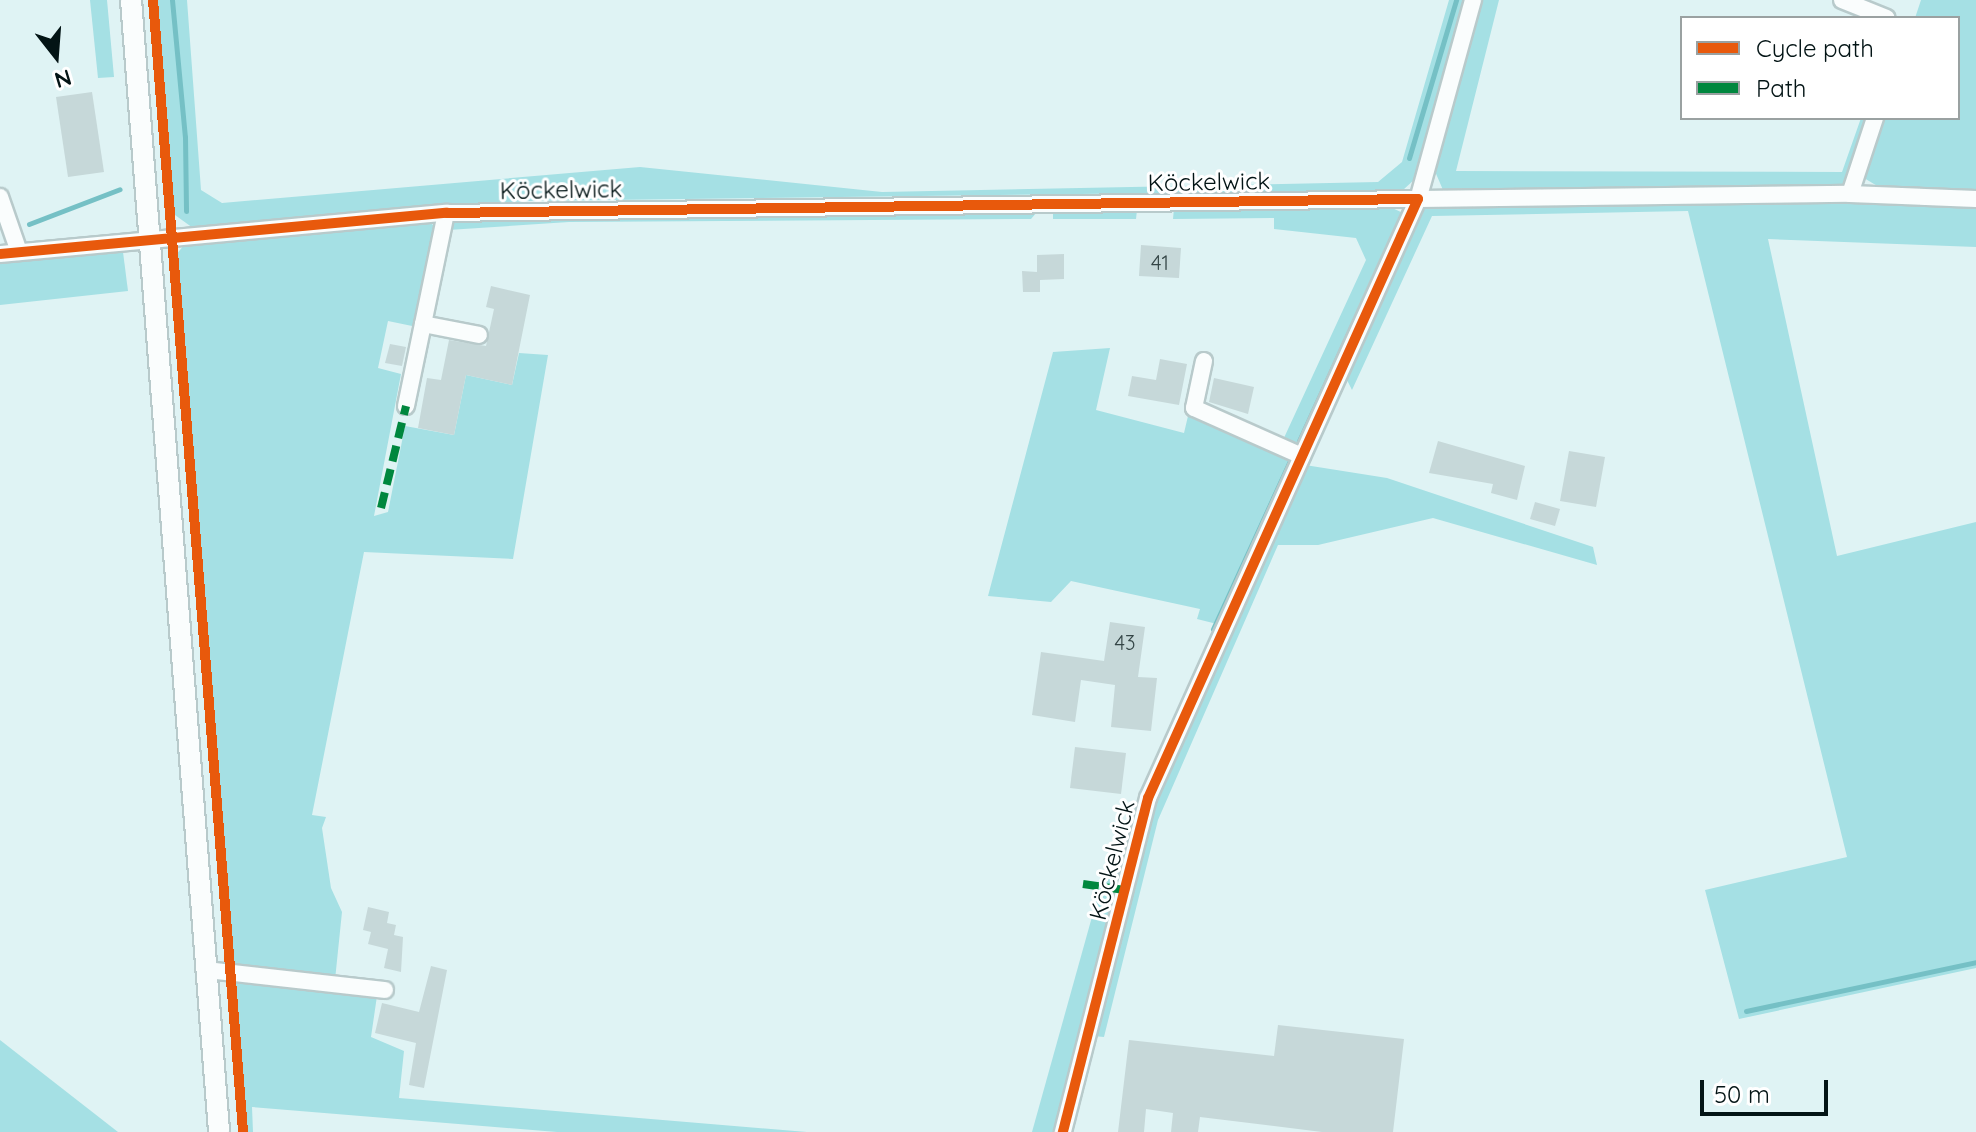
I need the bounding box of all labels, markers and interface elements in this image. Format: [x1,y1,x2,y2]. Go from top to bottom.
north arrow [16,16,96,96]
legend [1680,16,1960,120]
text: Cycle path [1756,33,1874,63]
text: N [51,63,75,95]
text: Path [1756,73,1807,103]
street label: Köckelwick [1147,167,1271,197]
street label: Köckelwick [499,175,623,205]
house number: 41 [1151,250,1169,274]
house number: 43 [1114,630,1136,654]
street label: Köckelwick [1083,797,1141,923]
scale bar [1704,1064,1832,1114]
text: 50 m [1714,1079,1770,1109]

